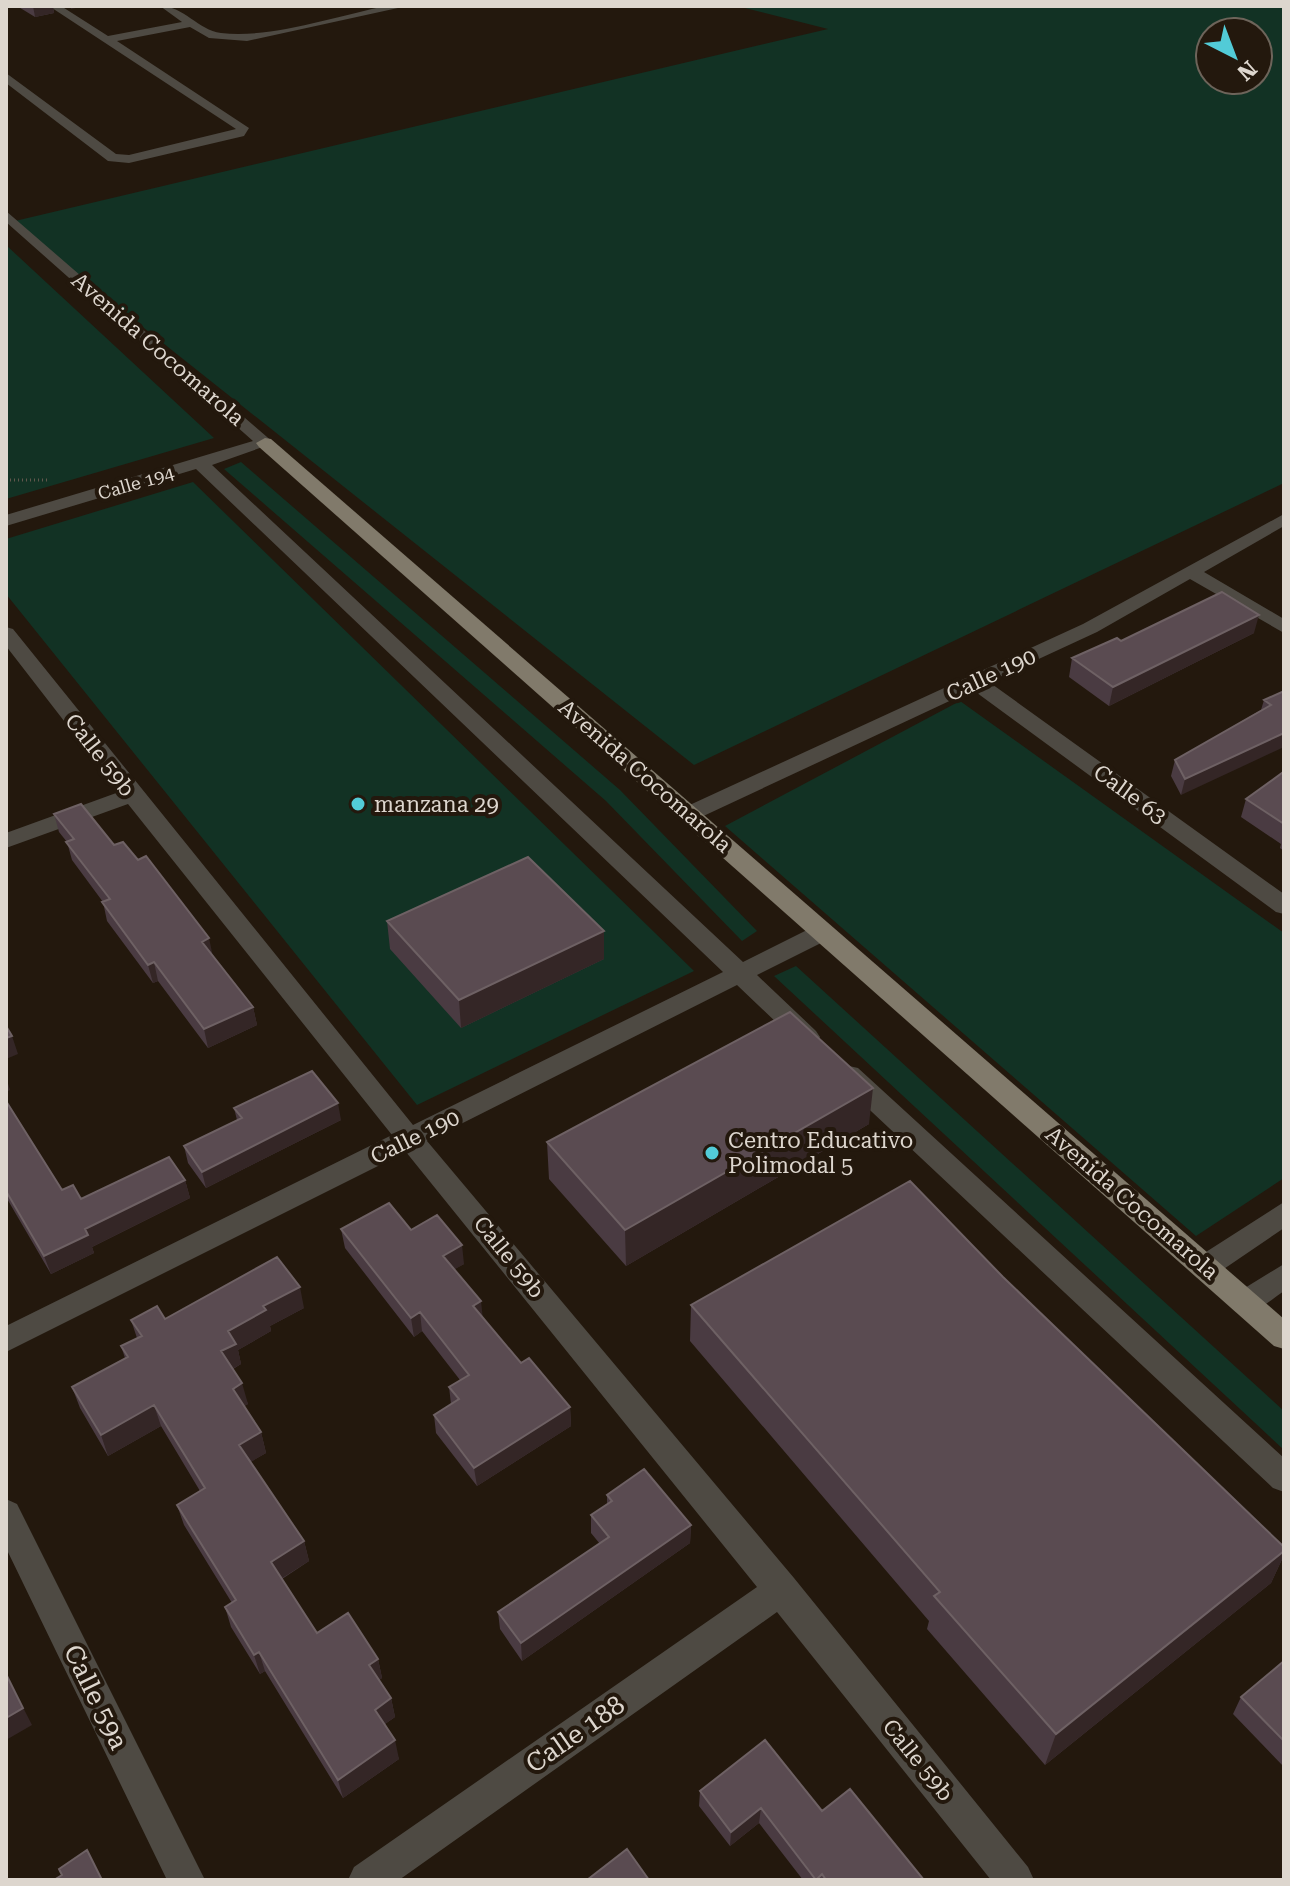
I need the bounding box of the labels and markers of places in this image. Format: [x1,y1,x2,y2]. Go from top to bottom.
place label: manzana 29 [374,792,499,817]
marker: manzana 29 [349,795,367,813]
place label: Centro Educativo Polimodal 5 [728,1128,913,1178]
marker: Centro Educativo Polimodal 5 [703,1144,721,1162]

